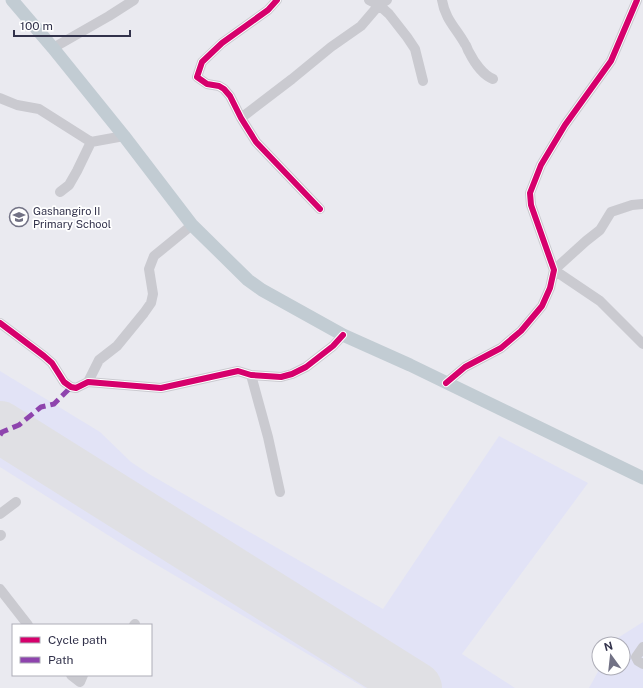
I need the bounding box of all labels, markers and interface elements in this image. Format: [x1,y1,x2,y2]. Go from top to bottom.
scale bar [14,12,130,38]
text: 100 m [20,19,53,33]
place label: Gashangiro II Primary School [33,205,111,230]
school or university icon: Gashangiro II Primary School [8,206,30,228]
legend [12,624,152,676]
text: Cycle path [48,633,107,647]
north arrow [591,636,631,676]
text: N [603,639,614,653]
text: Path [48,653,74,667]

